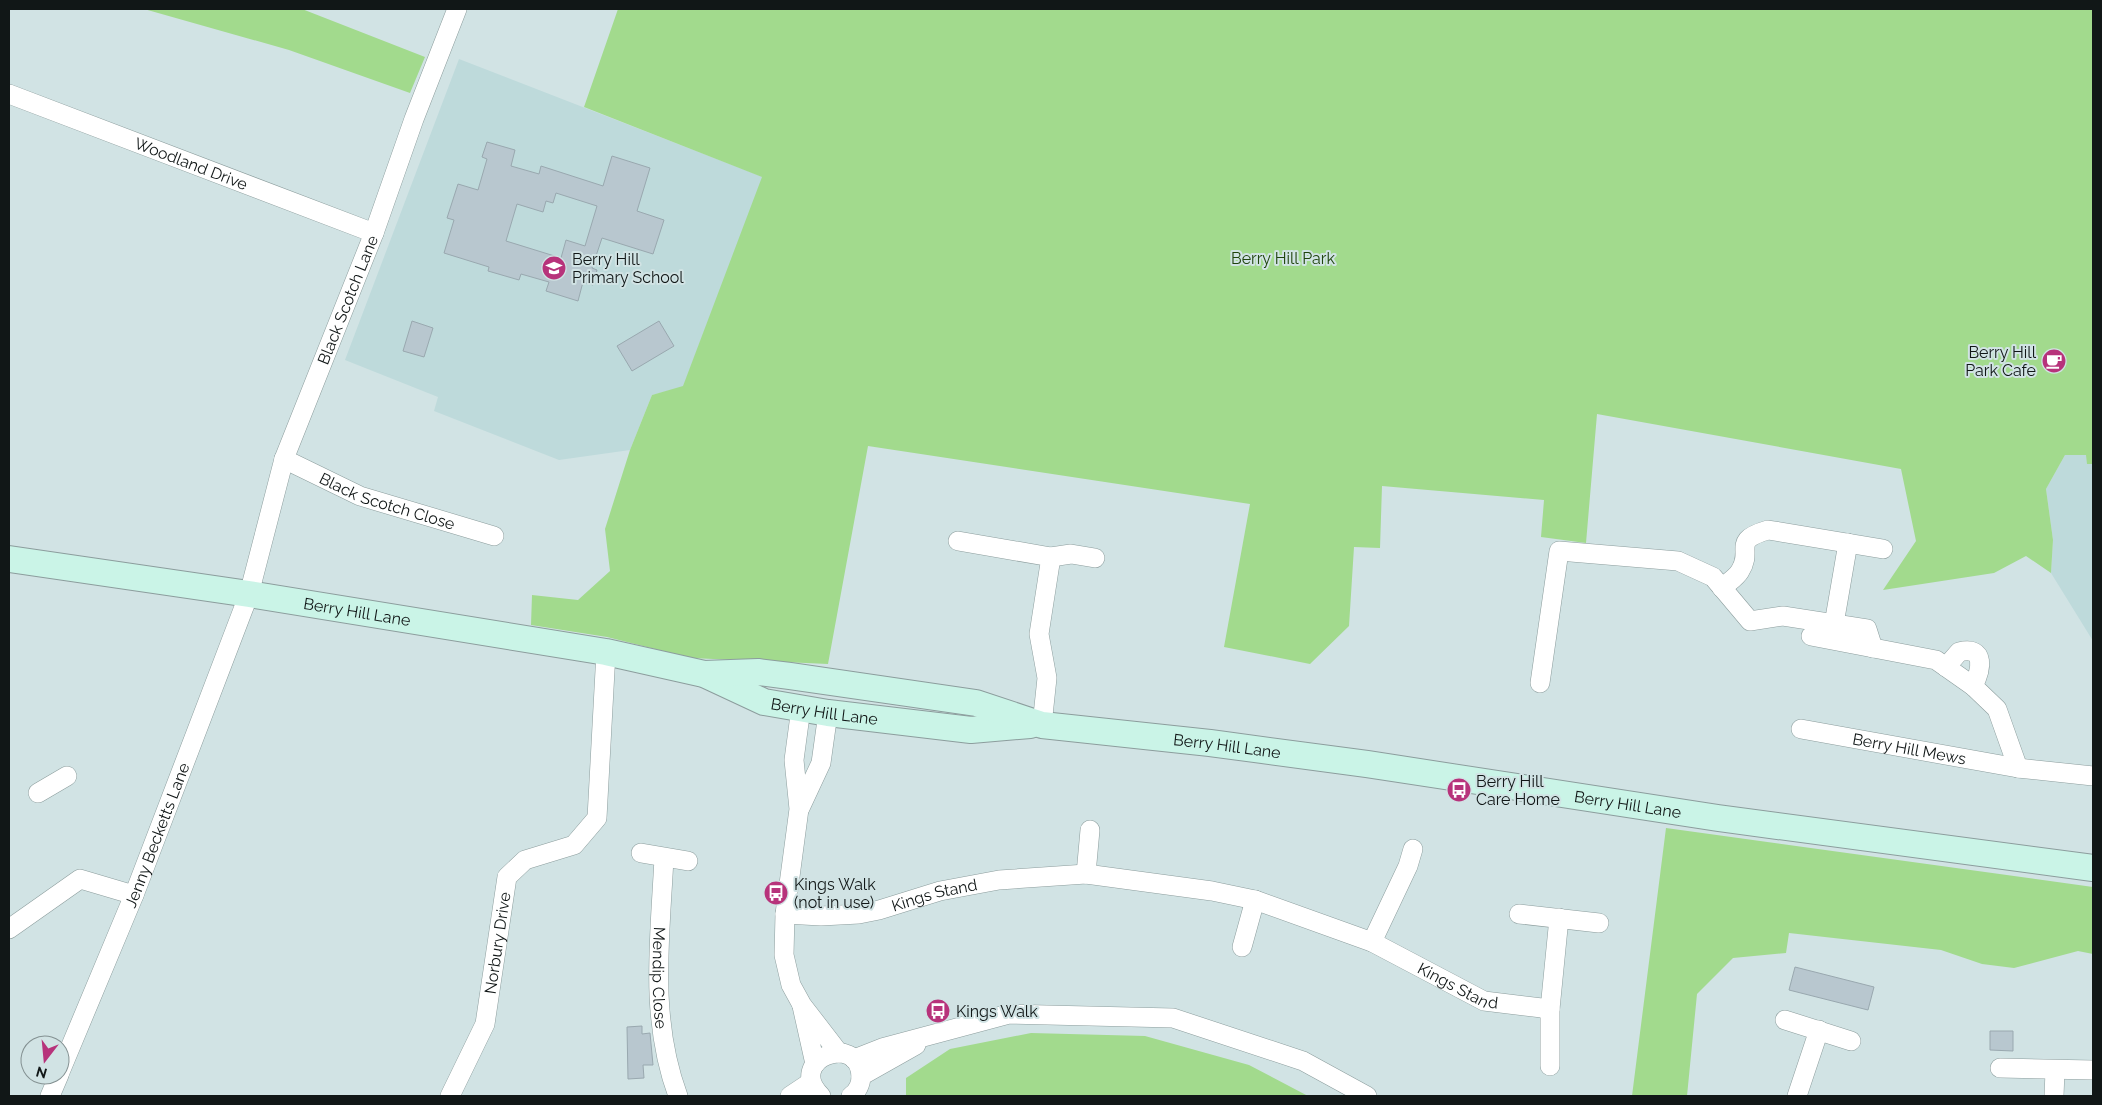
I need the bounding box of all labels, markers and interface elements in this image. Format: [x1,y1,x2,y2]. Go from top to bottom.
street label: Woodland Drive [132,133,250,194]
street label: Black Scotch Lane [313,232,382,367]
park label: Berry Hill Park [1231,249,1335,268]
place label: Berry Hill Primary School [572,250,684,287]
school or university icon: Berry Hill Primary School [541,255,567,281]
place label: Berry Hill Park Cafe [1965,343,2037,380]
cafe icon: Berry Hill Park Cafe [2041,348,2067,374]
street label: Black Scotch Close [317,468,457,533]
street label: Berry Hill Lane [302,594,412,630]
street label: Berry Hill Lane [769,694,879,728]
street label: Berry Hill Mews [1851,729,1968,768]
street label: Berry Hill Lane [1172,730,1282,762]
street label: Jenny Becketts Lane [120,760,193,910]
place label: Berry Hill Care Home [1476,772,1560,809]
bus stop icon: Berry Hill Care Home [1446,777,1472,803]
street label: Berry Hill Lane [1573,787,1683,822]
place label: Kings Walk (not in use) [794,875,876,912]
street label: Kings Stand [889,875,979,915]
bus stop icon: Kings Walk (not in use) [763,880,789,906]
street label: Norbury Drive [480,891,514,995]
street label: Mendip Close [649,926,671,1030]
street label: Kings Stand [1415,958,1499,1012]
bus stop icon: Kings Walk [925,998,951,1024]
place label: Kings Walk [956,1002,1038,1021]
north arrow [20,1035,70,1085]
text: N [34,1063,49,1082]

